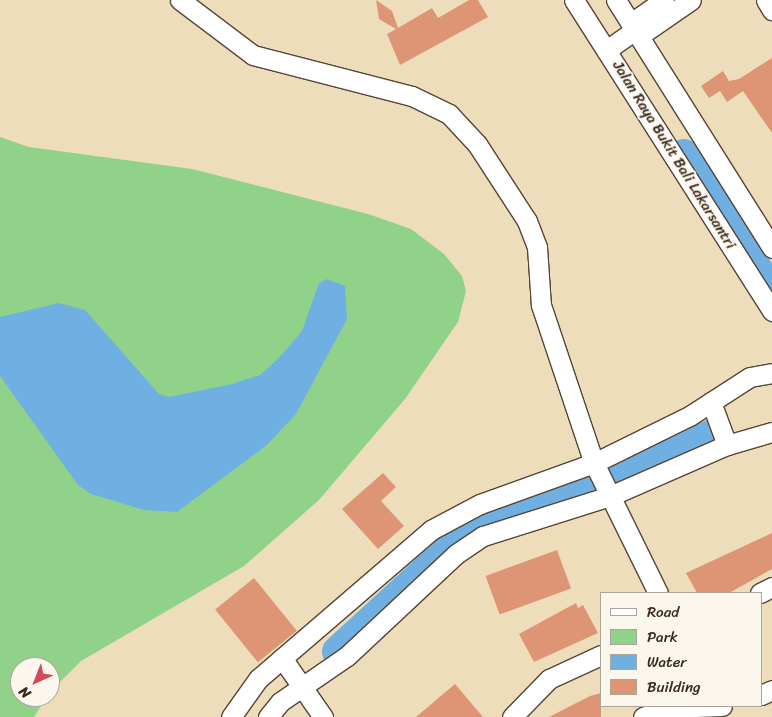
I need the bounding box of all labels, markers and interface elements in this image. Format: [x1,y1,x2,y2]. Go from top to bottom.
street label: Jalan Raya Bukit Bali Lakarsantri [609,58,739,252]
legend [600,592,762,707]
text: Road [647,599,679,625]
text: Park [647,624,678,650]
text: Water [647,649,687,675]
north arrow [10,657,60,707]
text: Building [647,674,701,700]
text: N [13,680,37,705]

